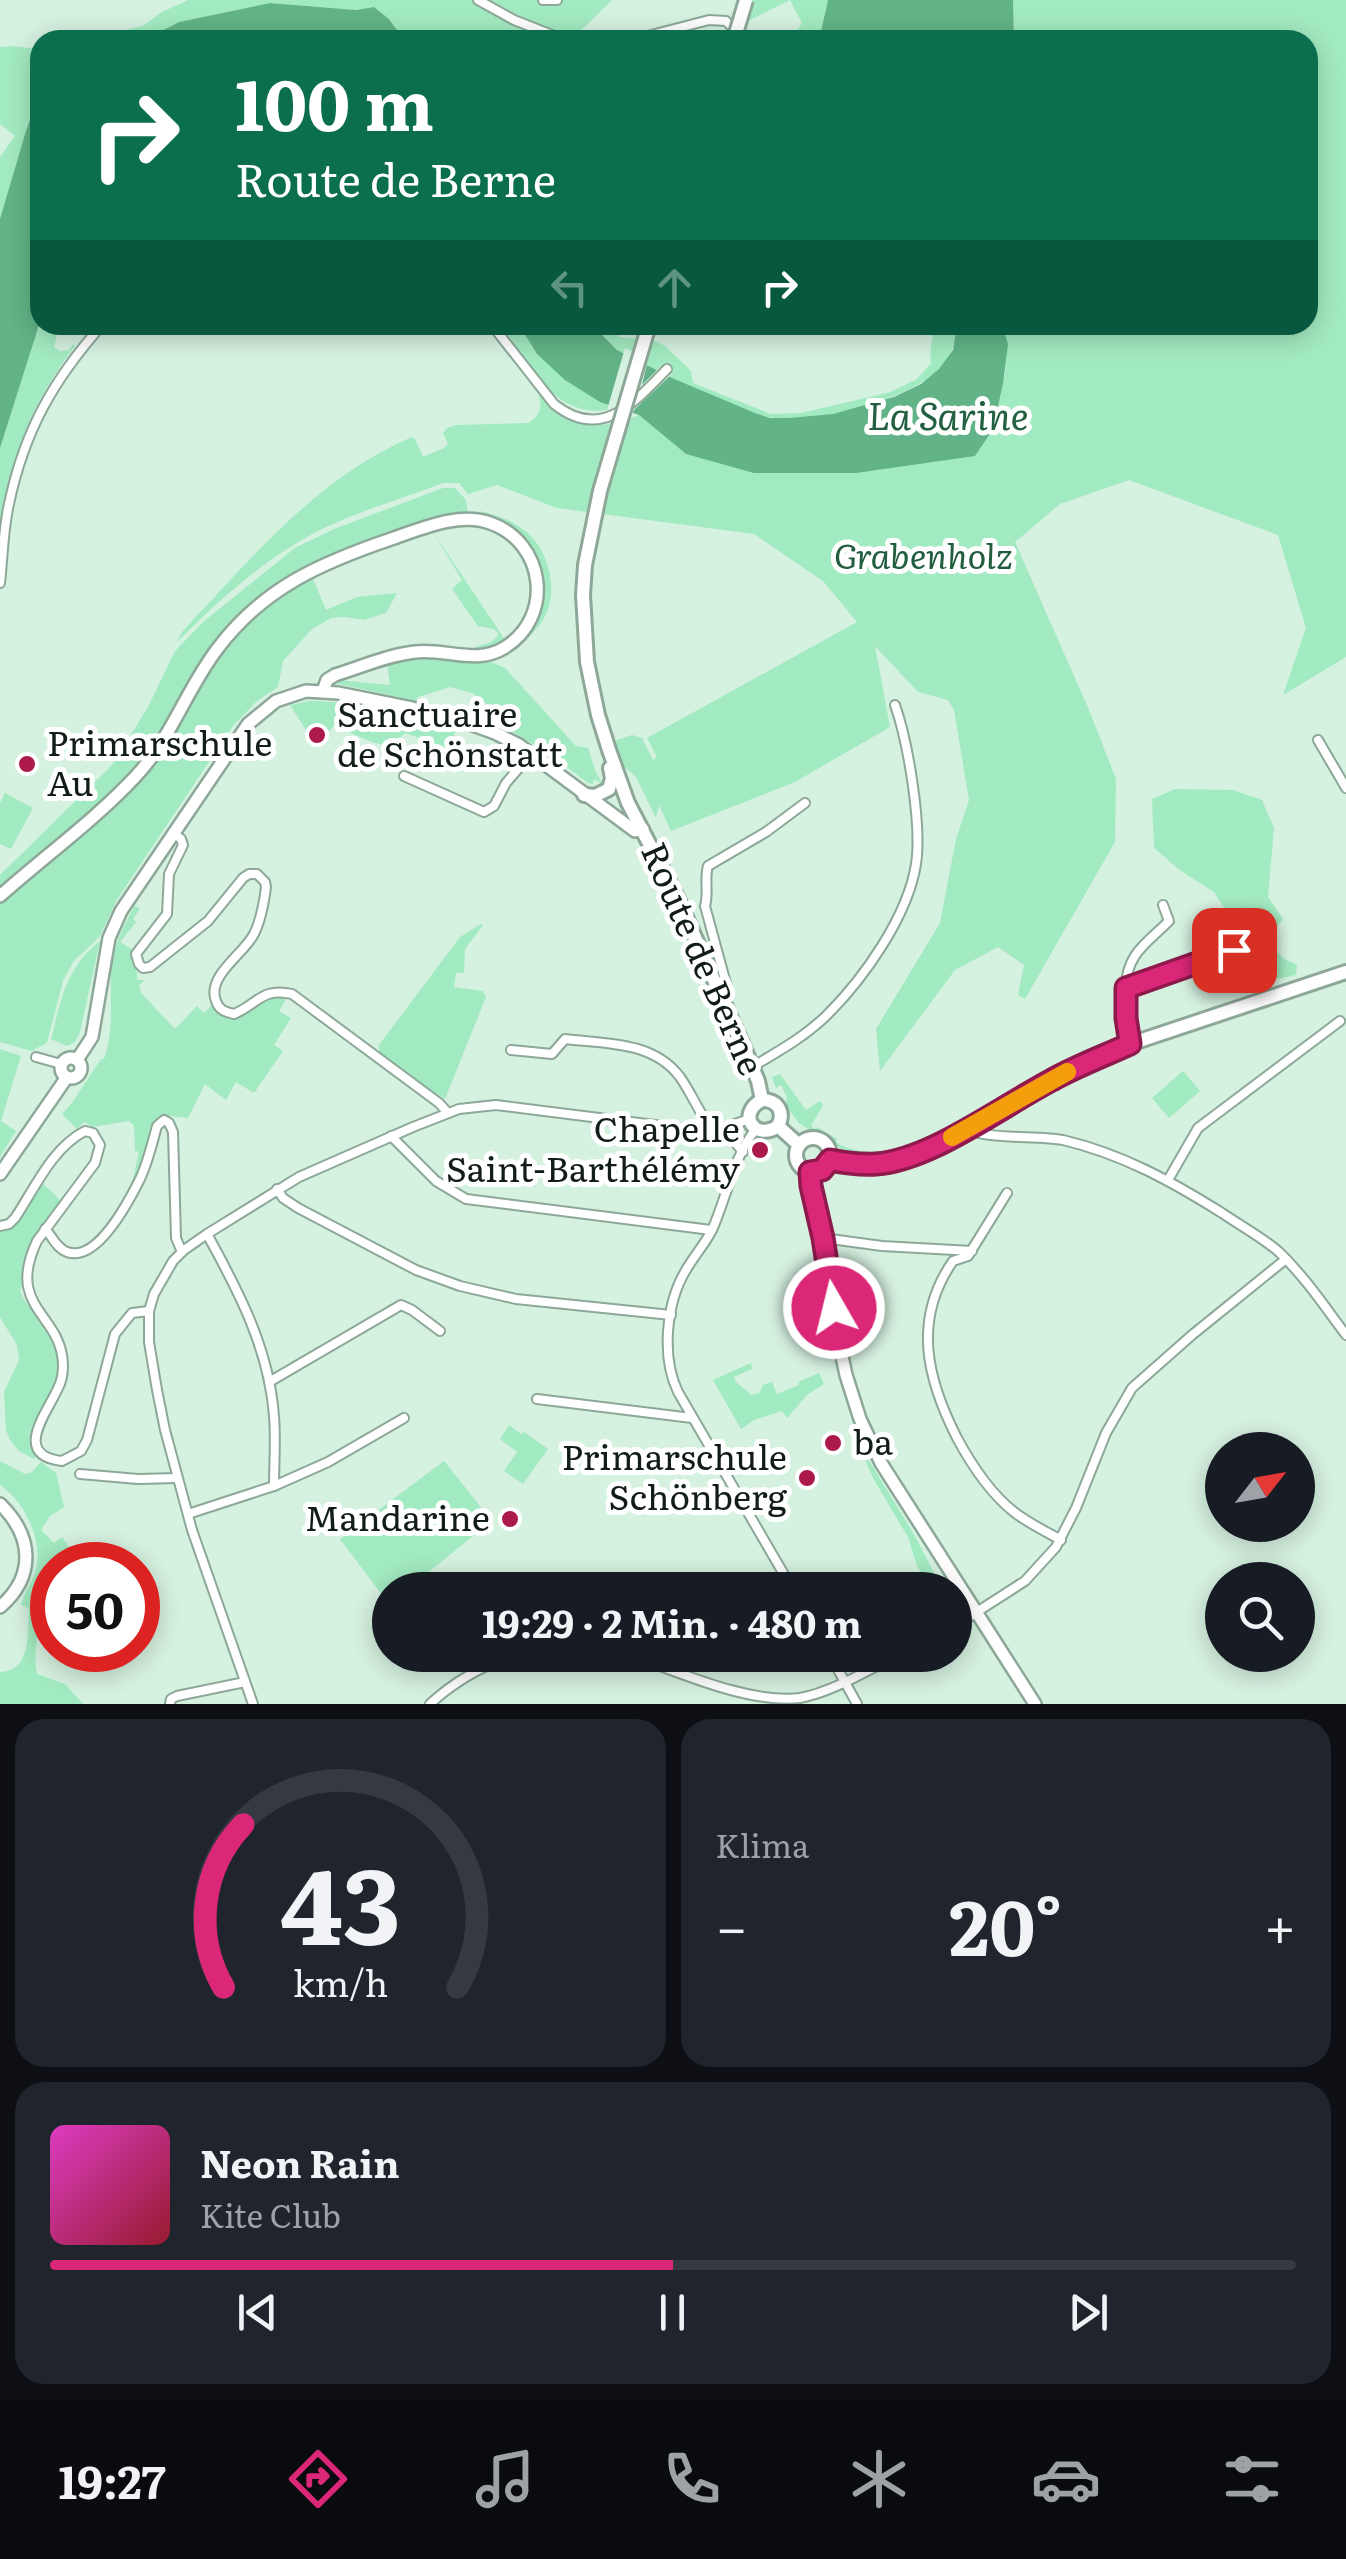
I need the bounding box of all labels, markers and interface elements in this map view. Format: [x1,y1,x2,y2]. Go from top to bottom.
text: 100 m [235,49,434,153]
icon: right [70,70,200,200]
text: Route de Berne [235,144,556,211]
icon: left [542,260,597,315]
icon: ahead [647,260,702,315]
icon: right [752,260,807,315]
water label: La Sarine [867,385,1029,442]
park label: Grabenholz [834,528,1012,580]
place label: Sanctuaire de Schönstatt [337,686,563,778]
place label: Primarschule Au [47,715,272,807]
marker: Sanctuaire de Schönstatt [306,724,328,746]
marker: Primarschule Au [16,753,38,775]
street label: Route de Berne [630,833,779,1082]
pin [1192,908,1277,993]
icon: arrive [1207,923,1262,978]
place label: Chapelle Saint-Barthélémy [446,1101,741,1193]
marker: Chapelle Saint-Barthélémy [749,1139,771,1161]
position arrow [782,1256,886,1360]
place label: ba [853,1414,893,1466]
place label: Primarschule Schönberg [562,1429,787,1521]
marker: ba [822,1432,844,1454]
north arrow [1205,1432,1315,1542]
map controls [1205,1432,1315,1672]
marker: Primarschule Schönberg [796,1467,818,1489]
place label: Mandarine [305,1490,490,1542]
marker: Mandarine [499,1508,521,1530]
speed limit sign: 50 [30,1542,160,1672]
button: search [1205,1562,1315,1672]
text: 19:29 · 2 Min. · 480 m [482,1593,862,1650]
text: Klima [716,1820,809,1868]
text: 43 [280,1823,401,1977]
text: 20° [949,1868,1062,1979]
text: − [716,1883,748,1965]
text: + [1264,1883,1296,1965]
text: km/h [293,1955,388,2008]
text: Neon Rain [200,2133,400,2190]
text: Kite Club [200,2190,341,2238]
icon: previous [230,2285,285,2340]
icon: pause [645,2285,700,2340]
icon: next [1061,2285,1116,2340]
icon: directions [283,2444,353,2514]
icon: music [470,2444,540,2514]
icon: phone [657,2444,727,2514]
icon: climate [844,2444,914,2514]
icon: car [1031,2444,1101,2514]
icon: filters [1217,2444,1287,2514]
text: 19:27 [58,2446,166,2513]

